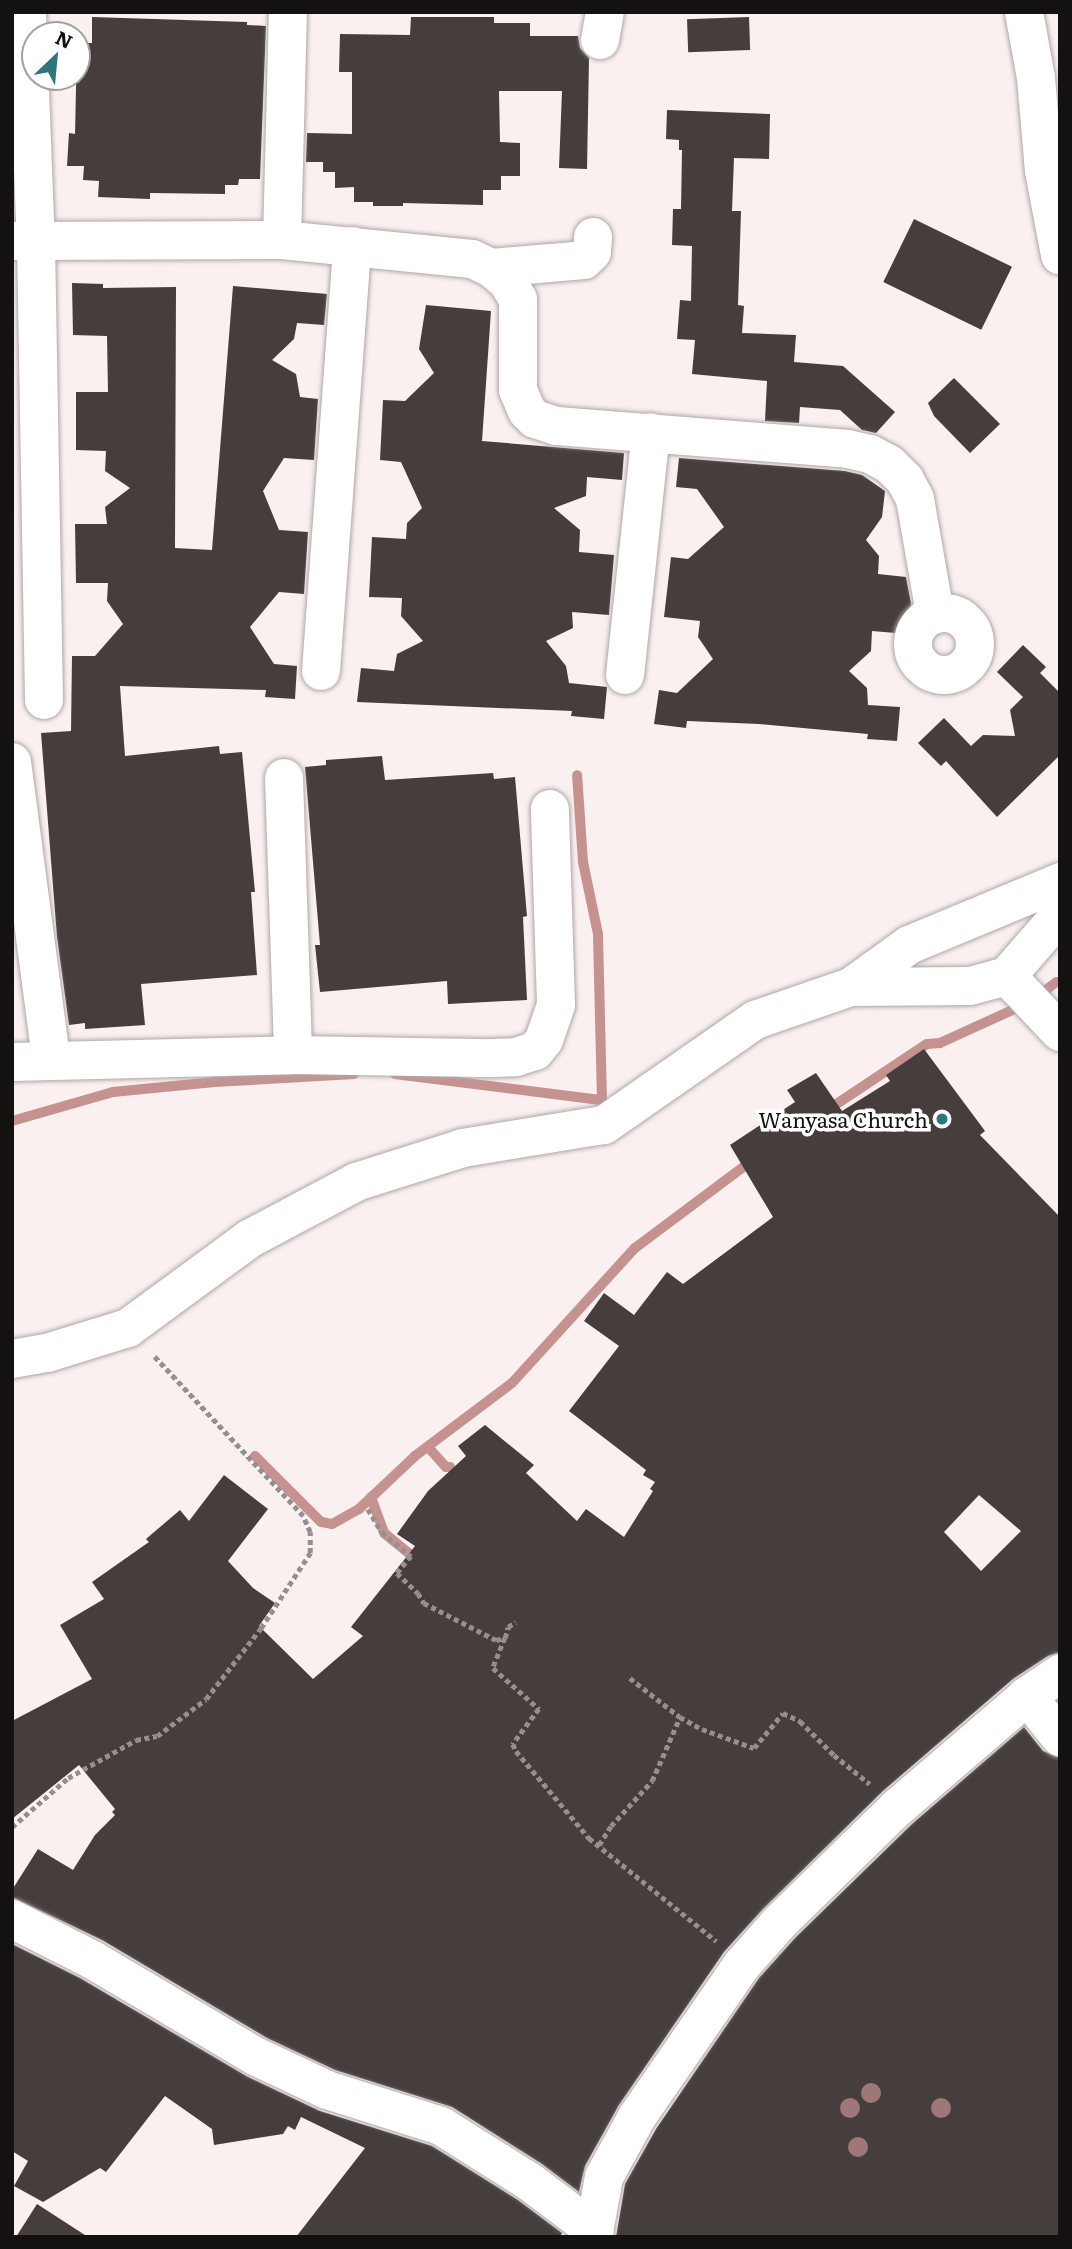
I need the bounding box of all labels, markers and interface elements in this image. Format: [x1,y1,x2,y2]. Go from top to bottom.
north arrow [21,21,91,91]
text: N [51,23,78,55]
place label: Wanyasa Church [759,1106,928,1132]
marker: Wanyasa Church [934,1111,950,1127]

